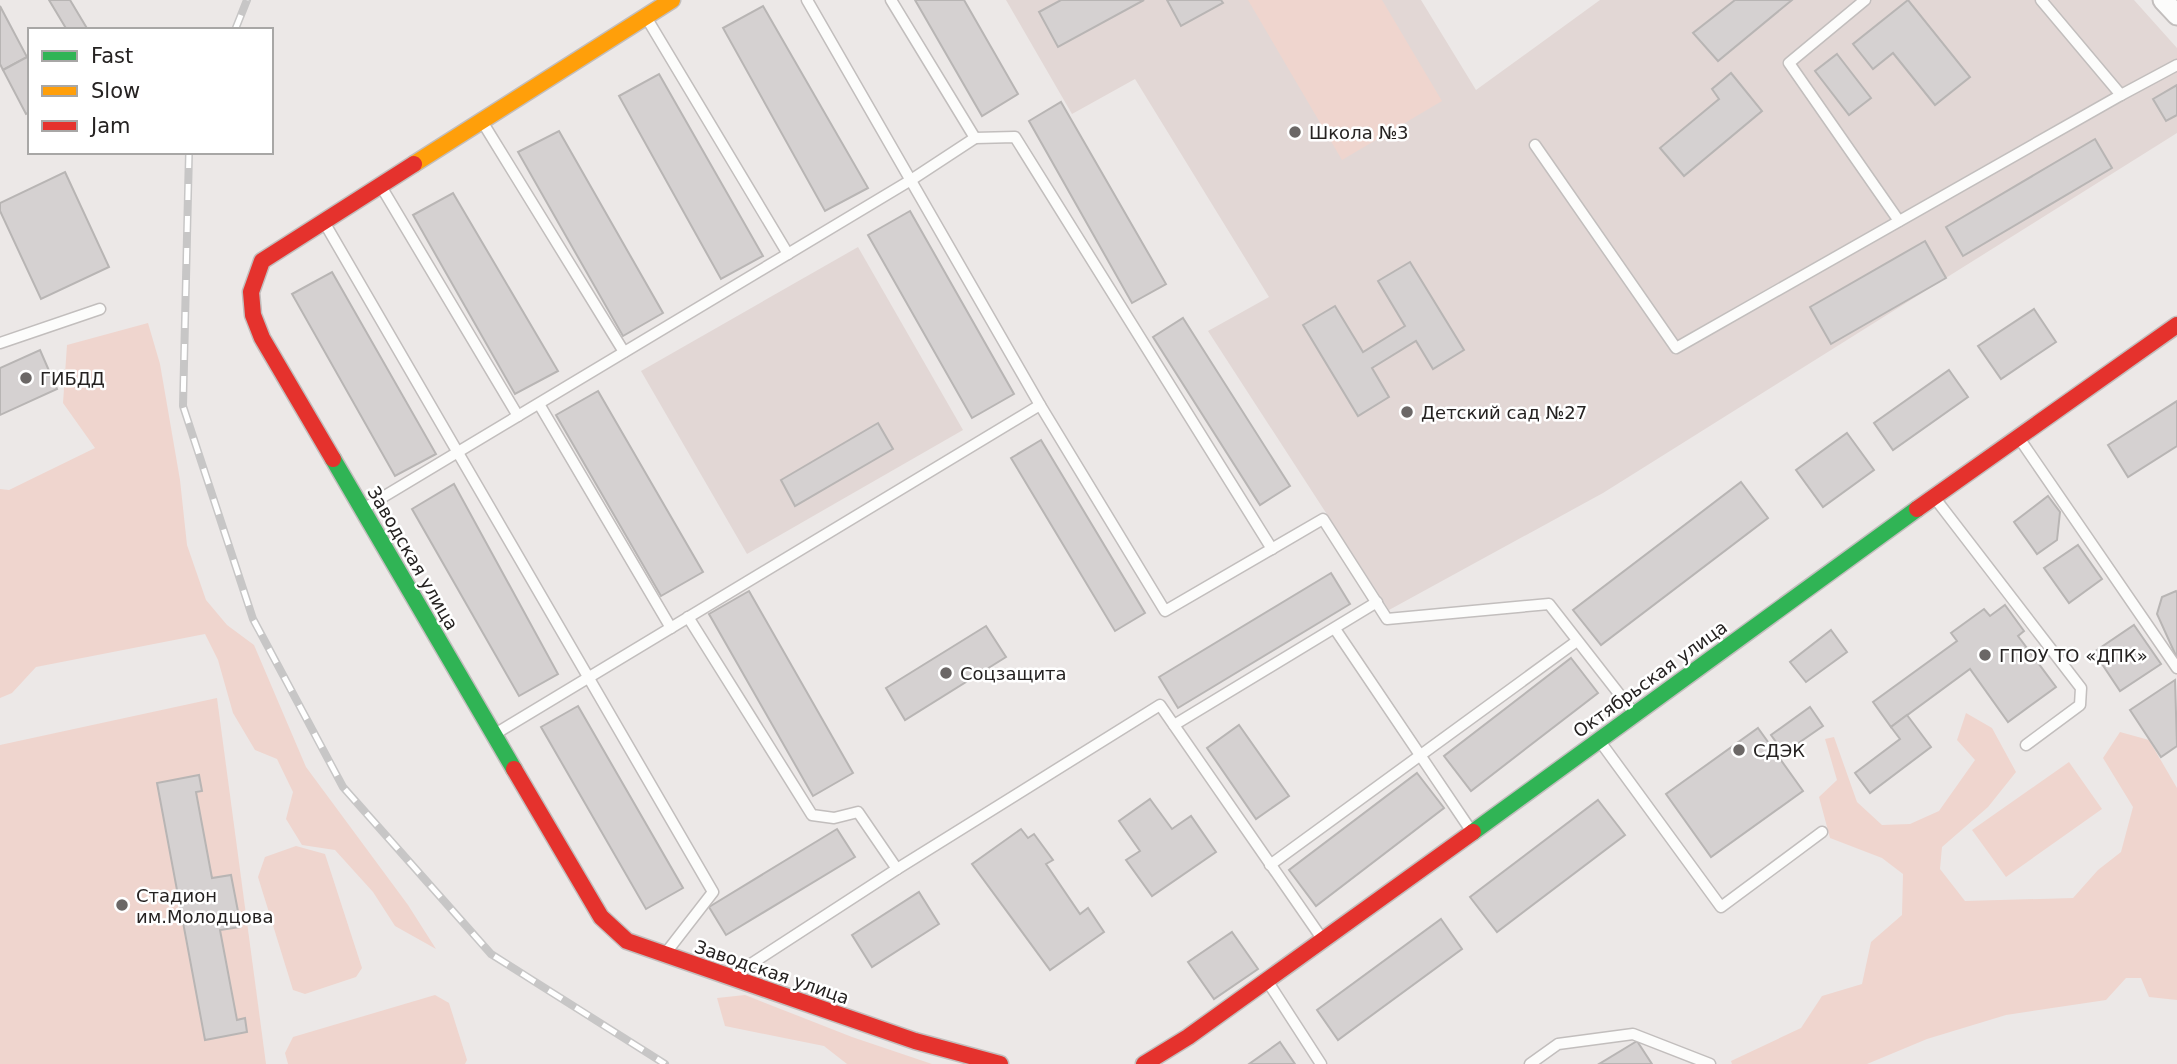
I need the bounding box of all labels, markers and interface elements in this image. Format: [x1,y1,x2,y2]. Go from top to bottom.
legend [28,28,273,154]
text: Fast [91,44,133,68]
text: Slow [91,79,140,103]
text: Jam [89,114,131,138]
place label: Школа №3 [1309,122,1409,143]
marker: Школа №3 [1287,124,1303,140]
place label: ГИБДД [40,368,105,389]
marker: ГИБДД [18,370,34,386]
place label: Детский сад №27 [1421,402,1587,423]
marker: Детский сад №27 [1399,404,1415,420]
street label: Заводская улица [363,483,463,633]
street label: Октябрьская улица [1569,616,1731,742]
place label: ГПОУ ТО «ДПК» [1999,645,2148,666]
marker: ГПОУ ТО «ДПК» [1977,647,1993,663]
place label: Соцзащита [960,663,1067,684]
marker: Соцзащита [938,665,954,681]
place label: СДЭК [1753,740,1805,761]
marker: СДЭК [1731,742,1747,758]
place label: Стадион им.Молодцова [136,885,273,927]
marker: Стадион им.Молодцова [114,897,130,913]
street label: Заводская улица [692,936,852,1008]

